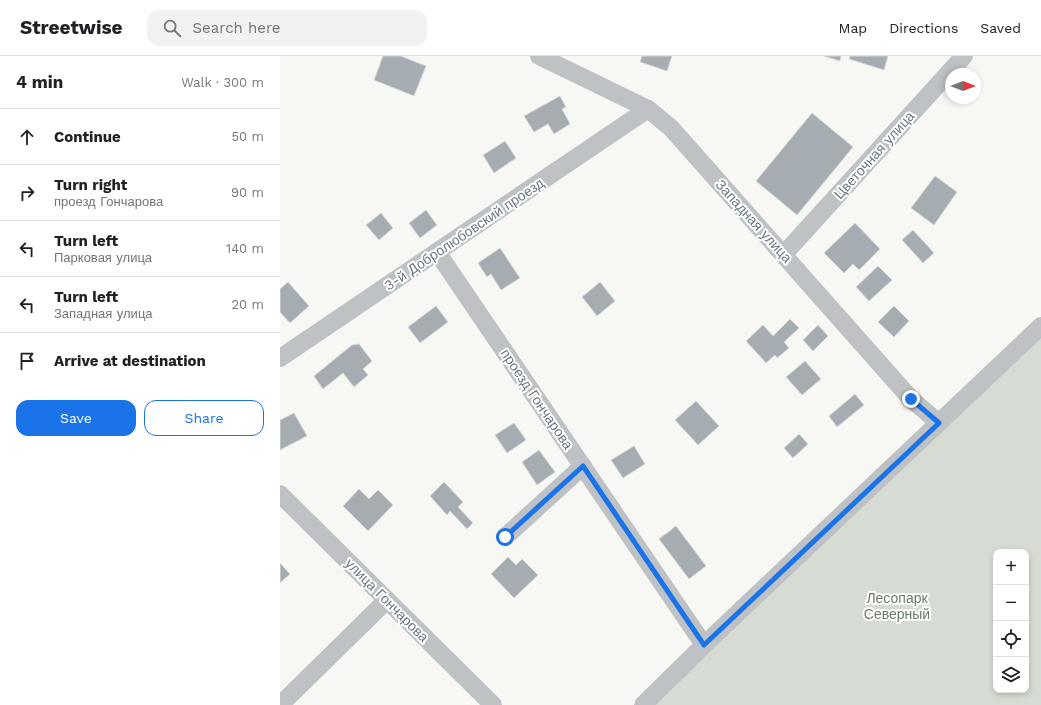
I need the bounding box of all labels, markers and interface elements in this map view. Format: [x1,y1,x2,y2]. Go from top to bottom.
search box [147,10,427,46]
text: Streetwise [20,16,123,39]
icon: search [161,17,183,39]
text: Search here [193,19,280,37]
text: Map [839,20,867,36]
text: Directions [889,20,958,36]
text: Saved [980,20,1021,36]
north arrow [945,68,981,104]
text: 4 min [16,72,63,92]
text: Walk · 300 m [181,75,264,90]
street label: Цветочная улица [830,108,918,202]
icon: ahead [16,126,38,148]
text: Continue [54,128,121,146]
text: 50 m [232,129,264,144]
street label: 3-й Добролюбовский проезд [381,175,547,293]
text: Turn right [54,176,127,194]
street label: Западная улица [713,176,796,266]
icon: right [16,182,38,204]
text: 90 m [231,185,264,200]
text: проезд Гончарова [54,194,163,209]
text: Turn left [54,232,118,250]
icon: left [16,238,38,260]
text: 140 m [226,241,264,256]
text: Парковая улица [54,250,152,265]
text: Turn left [54,288,118,306]
icon: left [16,294,38,316]
text: 20 m [232,297,264,312]
text: Западная улица [54,306,153,321]
street label: проезд Гончарова [497,346,577,452]
icon: arrive [16,350,38,372]
text: Arrive at destination [54,352,206,370]
route end [902,390,920,408]
button: Save [16,400,136,436]
button: Share [144,400,264,436]
route start [496,528,514,546]
map controls [993,549,1029,693]
button: + [993,549,1029,585]
street label: улица Гончарова [342,555,432,645]
button: − [993,585,1029,621]
park label: Лесопарк Северный [864,590,930,622]
button: locate [993,621,1029,657]
button: layers [993,657,1029,693]

